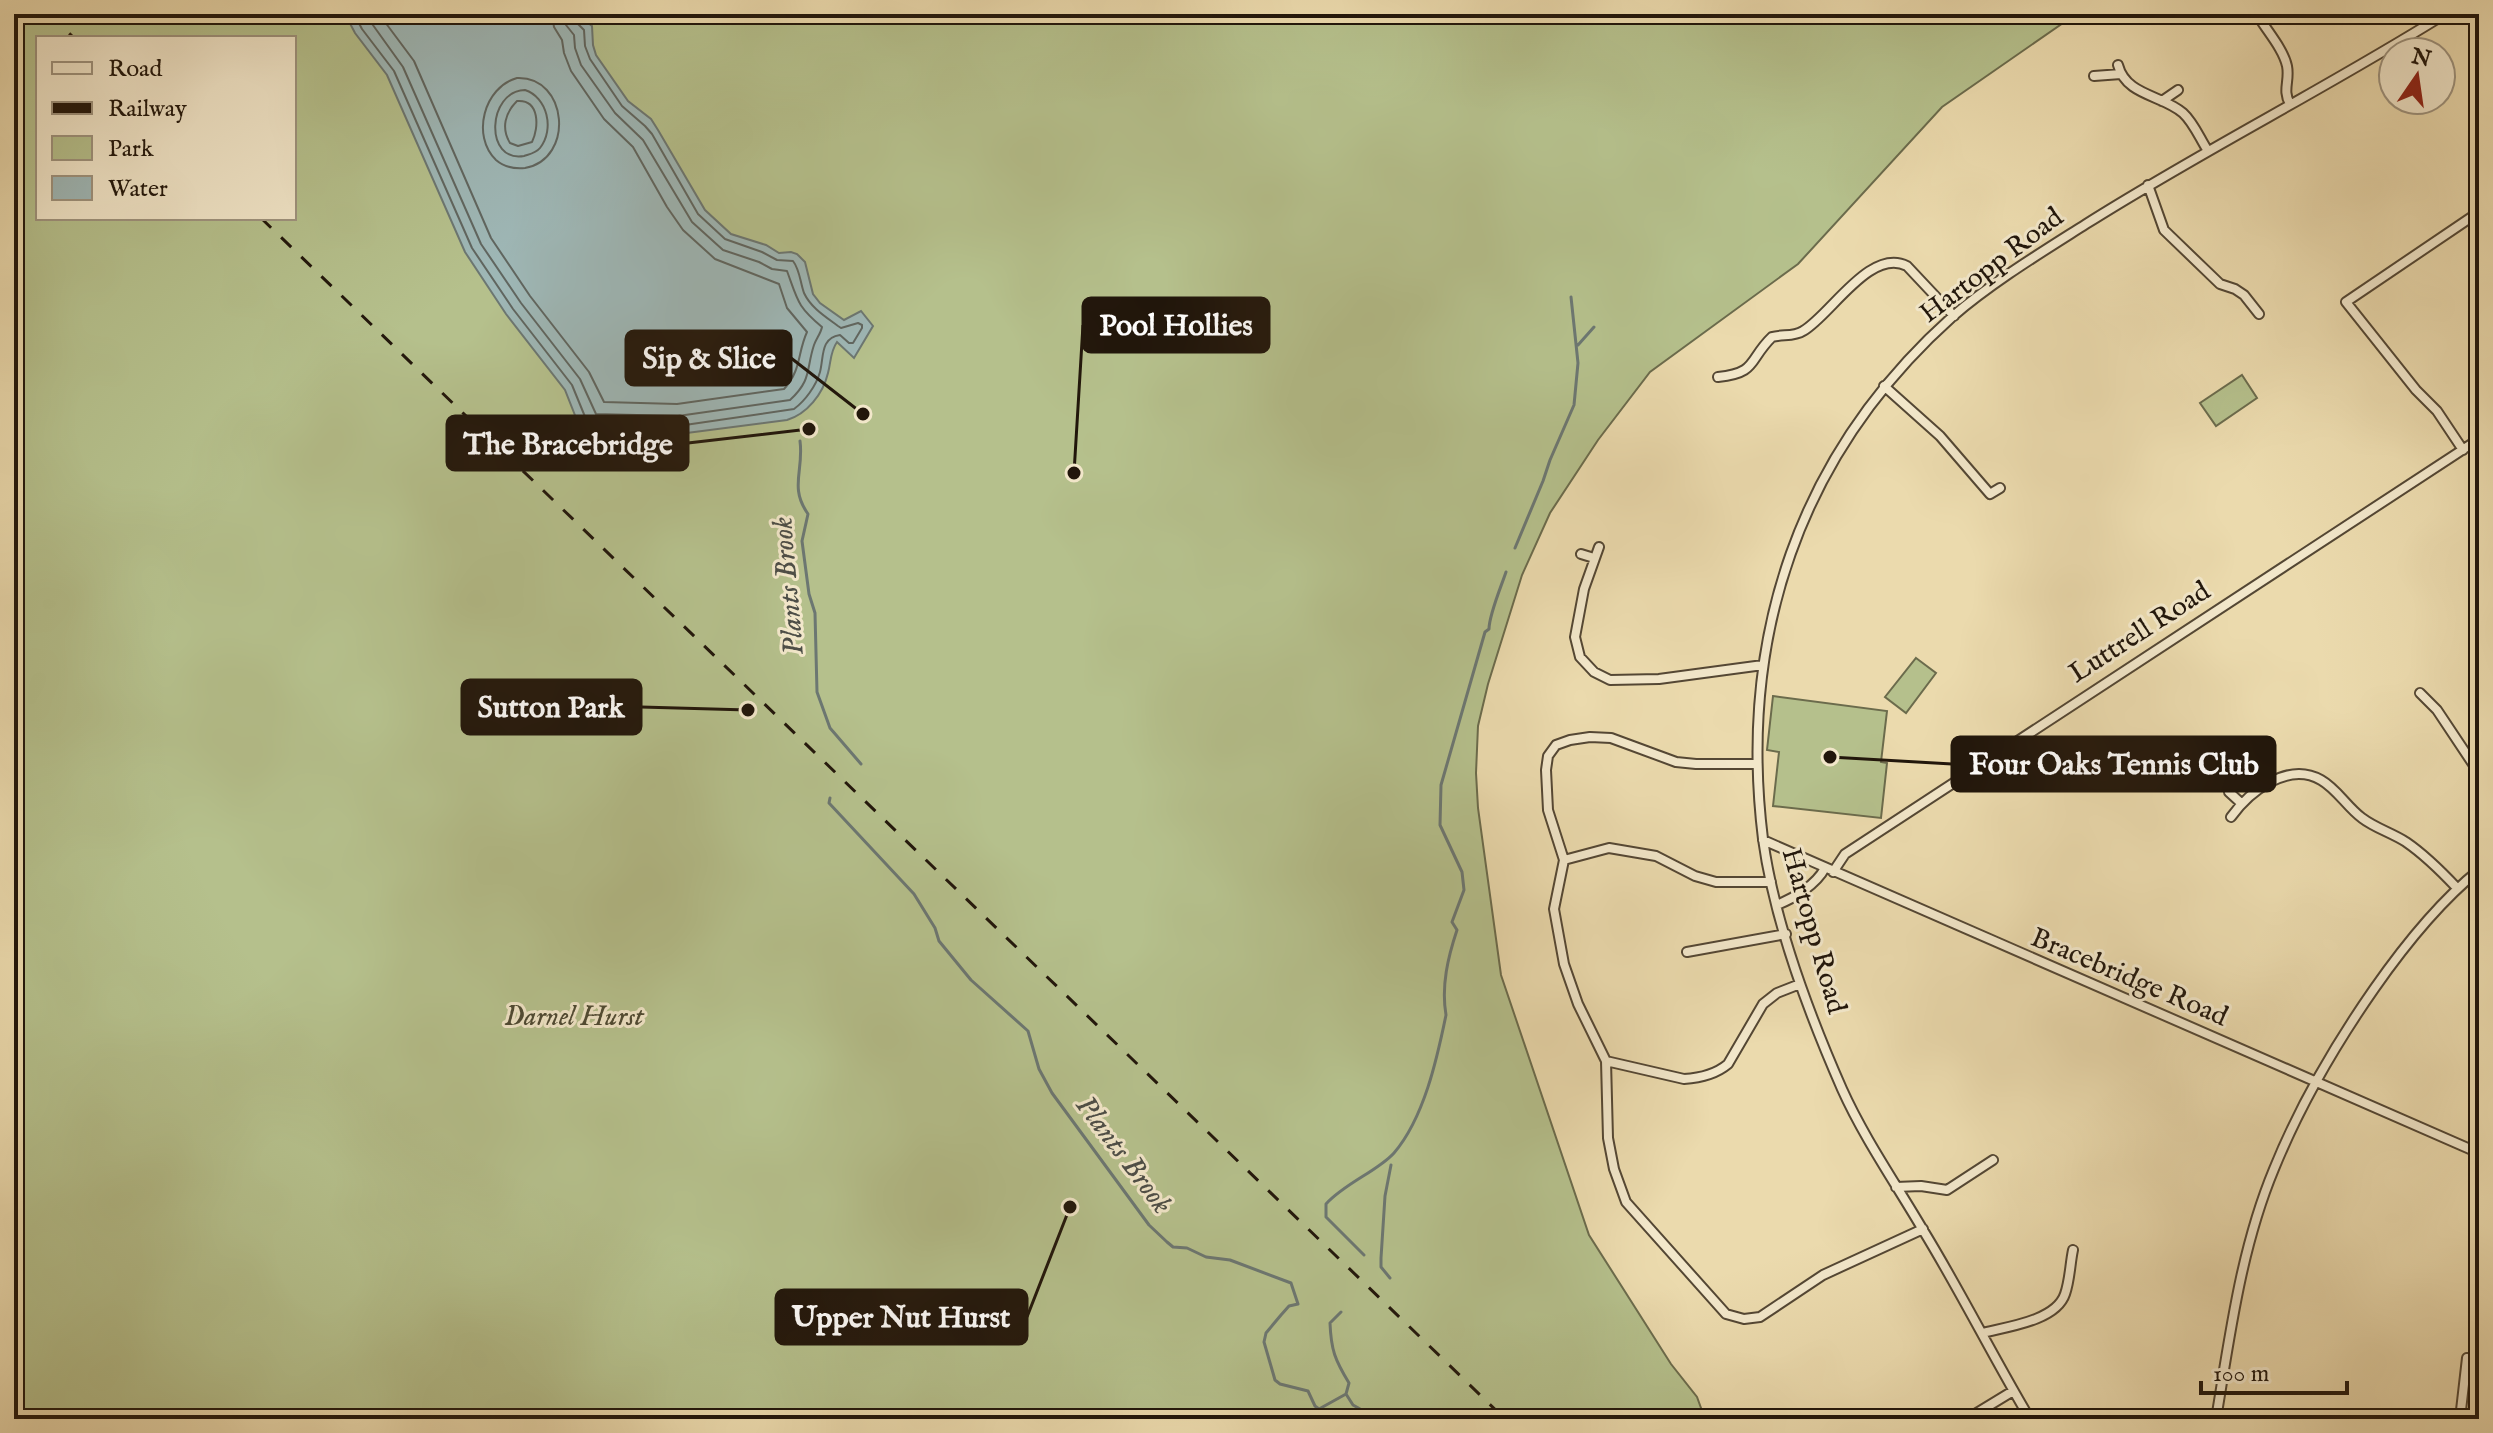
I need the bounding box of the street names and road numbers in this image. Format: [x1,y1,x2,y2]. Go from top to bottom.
street label: Hartopp Road [1913,201,2071,331]
street label: Luttrell Road [2063,574,2217,692]
street label: Hartopp Road [1773,844,1853,1018]
street label: Bracebridge Road [2025,921,2233,1035]

